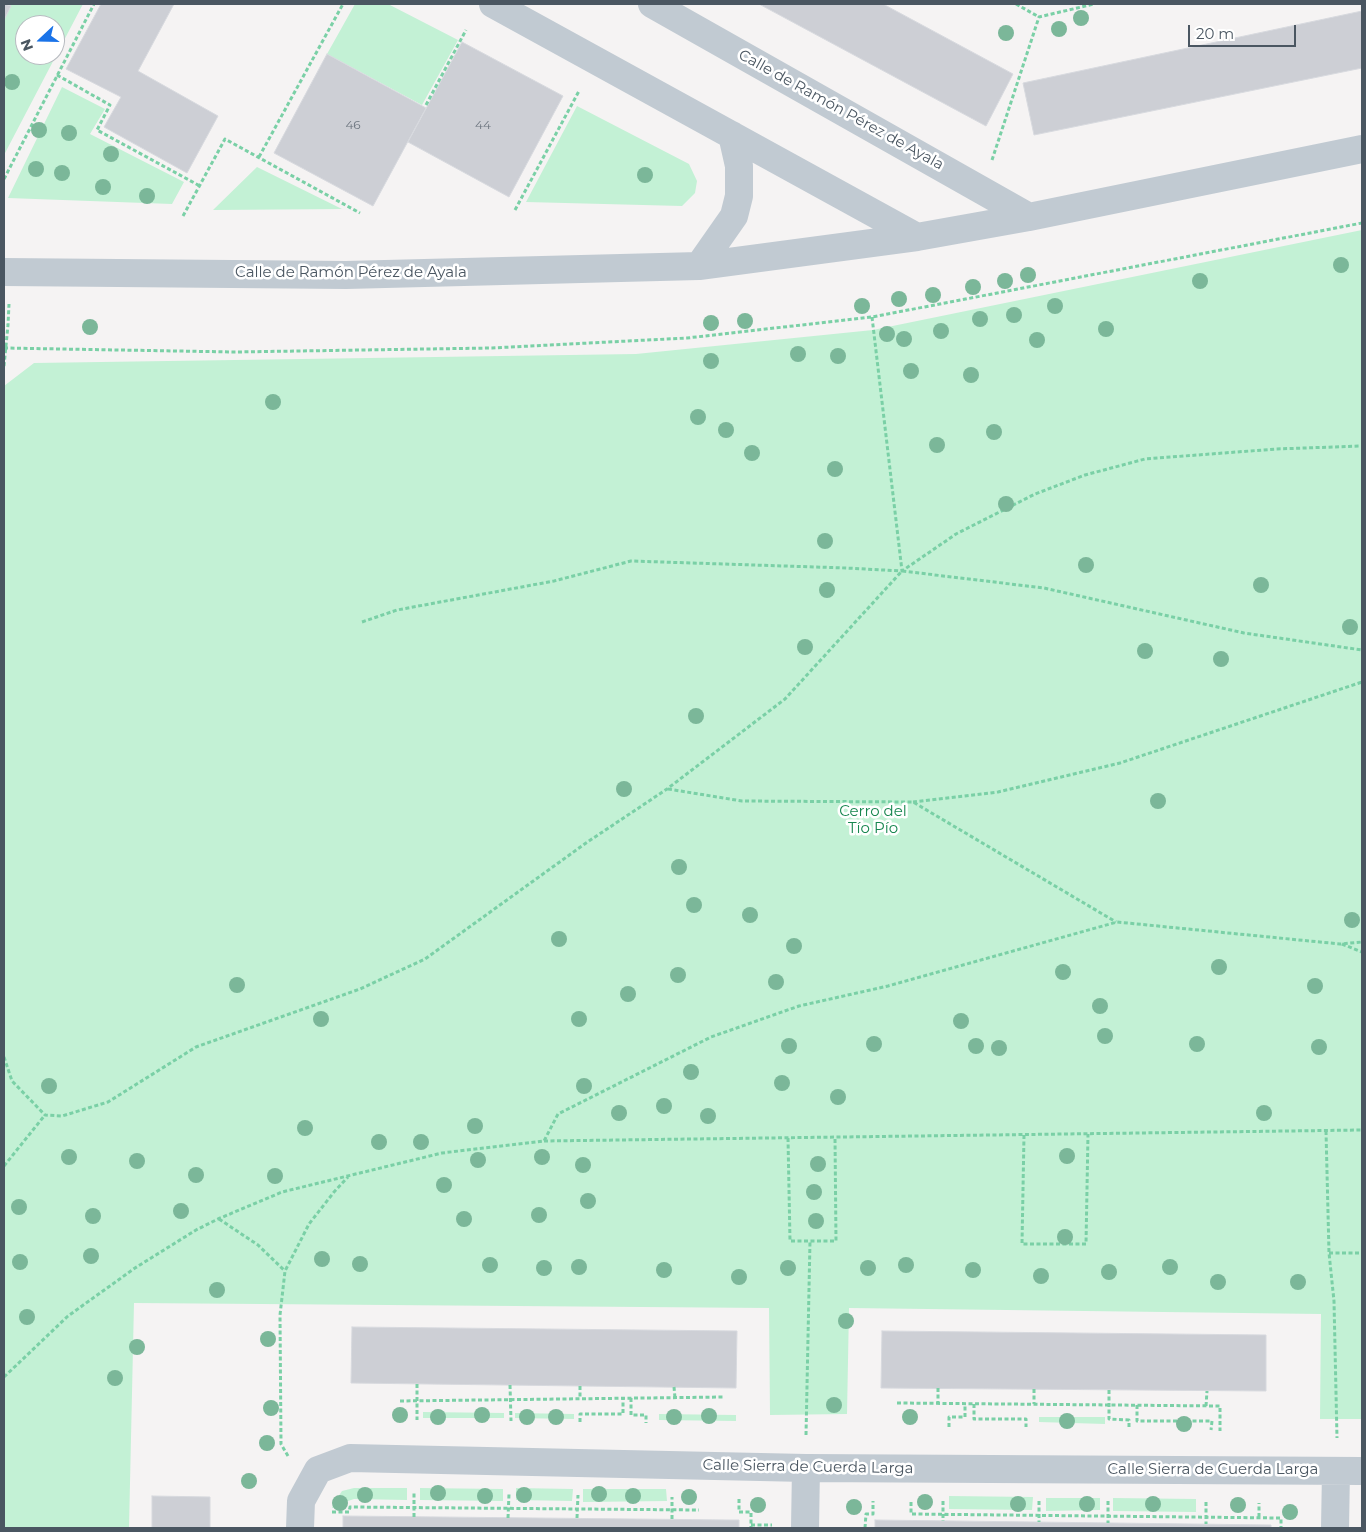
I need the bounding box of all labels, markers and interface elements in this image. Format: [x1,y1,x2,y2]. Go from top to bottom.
north arrow [15,15,65,65]
scale bar [1191,15,1298,47]
text: 20 m [1196,24,1234,43]
text: N [17,37,37,54]
street label: Calle de Ramón Pérez de Ayala [735,46,947,174]
house number: 46 [345,118,361,132]
house number: 44 [475,118,491,132]
street label: Calle de Ramón Pérez de Ayala [235,264,467,282]
park label: Cerro del Tío Pío [839,803,907,838]
street label: Calle Sierra de Cuerda Larga [702,1456,914,1478]
street label: Calle Sierra de Cuerda Larga [1108,1461,1318,1479]

